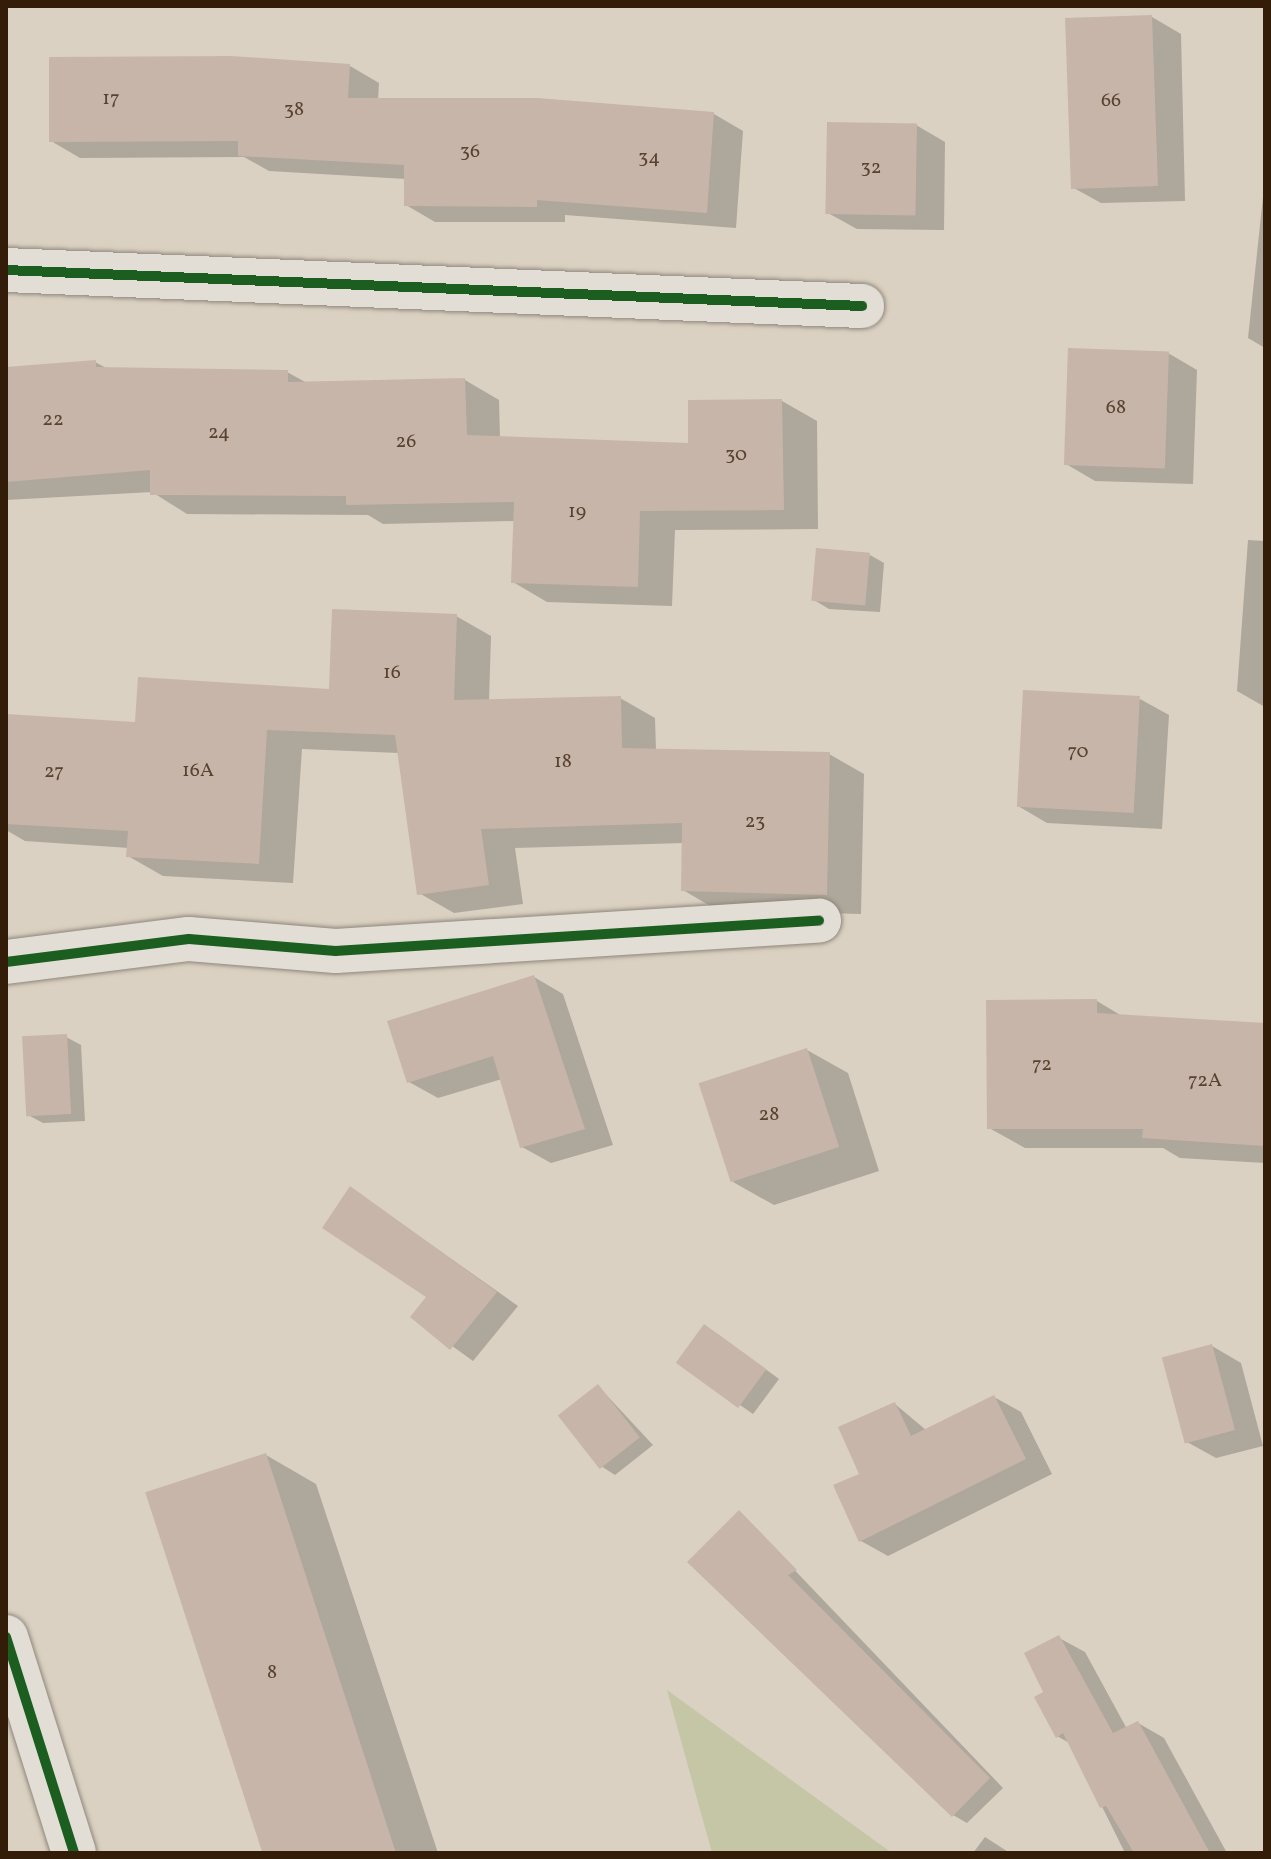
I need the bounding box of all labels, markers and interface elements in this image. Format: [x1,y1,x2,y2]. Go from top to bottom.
house number: 17 [102,87,120,111]
house number: 66 [1101,89,1121,113]
house number: 38 [284,98,304,122]
house number: 36 [460,140,480,164]
house number: 34 [638,146,660,170]
house number: 32 [861,156,881,180]
house number: 68 [1106,396,1126,420]
house number: 22 [42,408,64,432]
house number: 24 [208,421,230,445]
house number: 26 [396,430,416,454]
house number: 30 [725,443,747,467]
house number: 19 [568,500,586,524]
house number: 16 [383,661,401,685]
house number: 70 [1068,740,1088,764]
house number: 18 [554,750,572,774]
house number: 16А [182,759,214,783]
house number: 27 [44,760,64,784]
house number: 23 [745,810,765,834]
house number: 72 [1032,1053,1052,1077]
house number: 72А [1188,1069,1222,1093]
house number: 28 [759,1103,779,1127]
house number: 8 [267,1661,277,1685]

